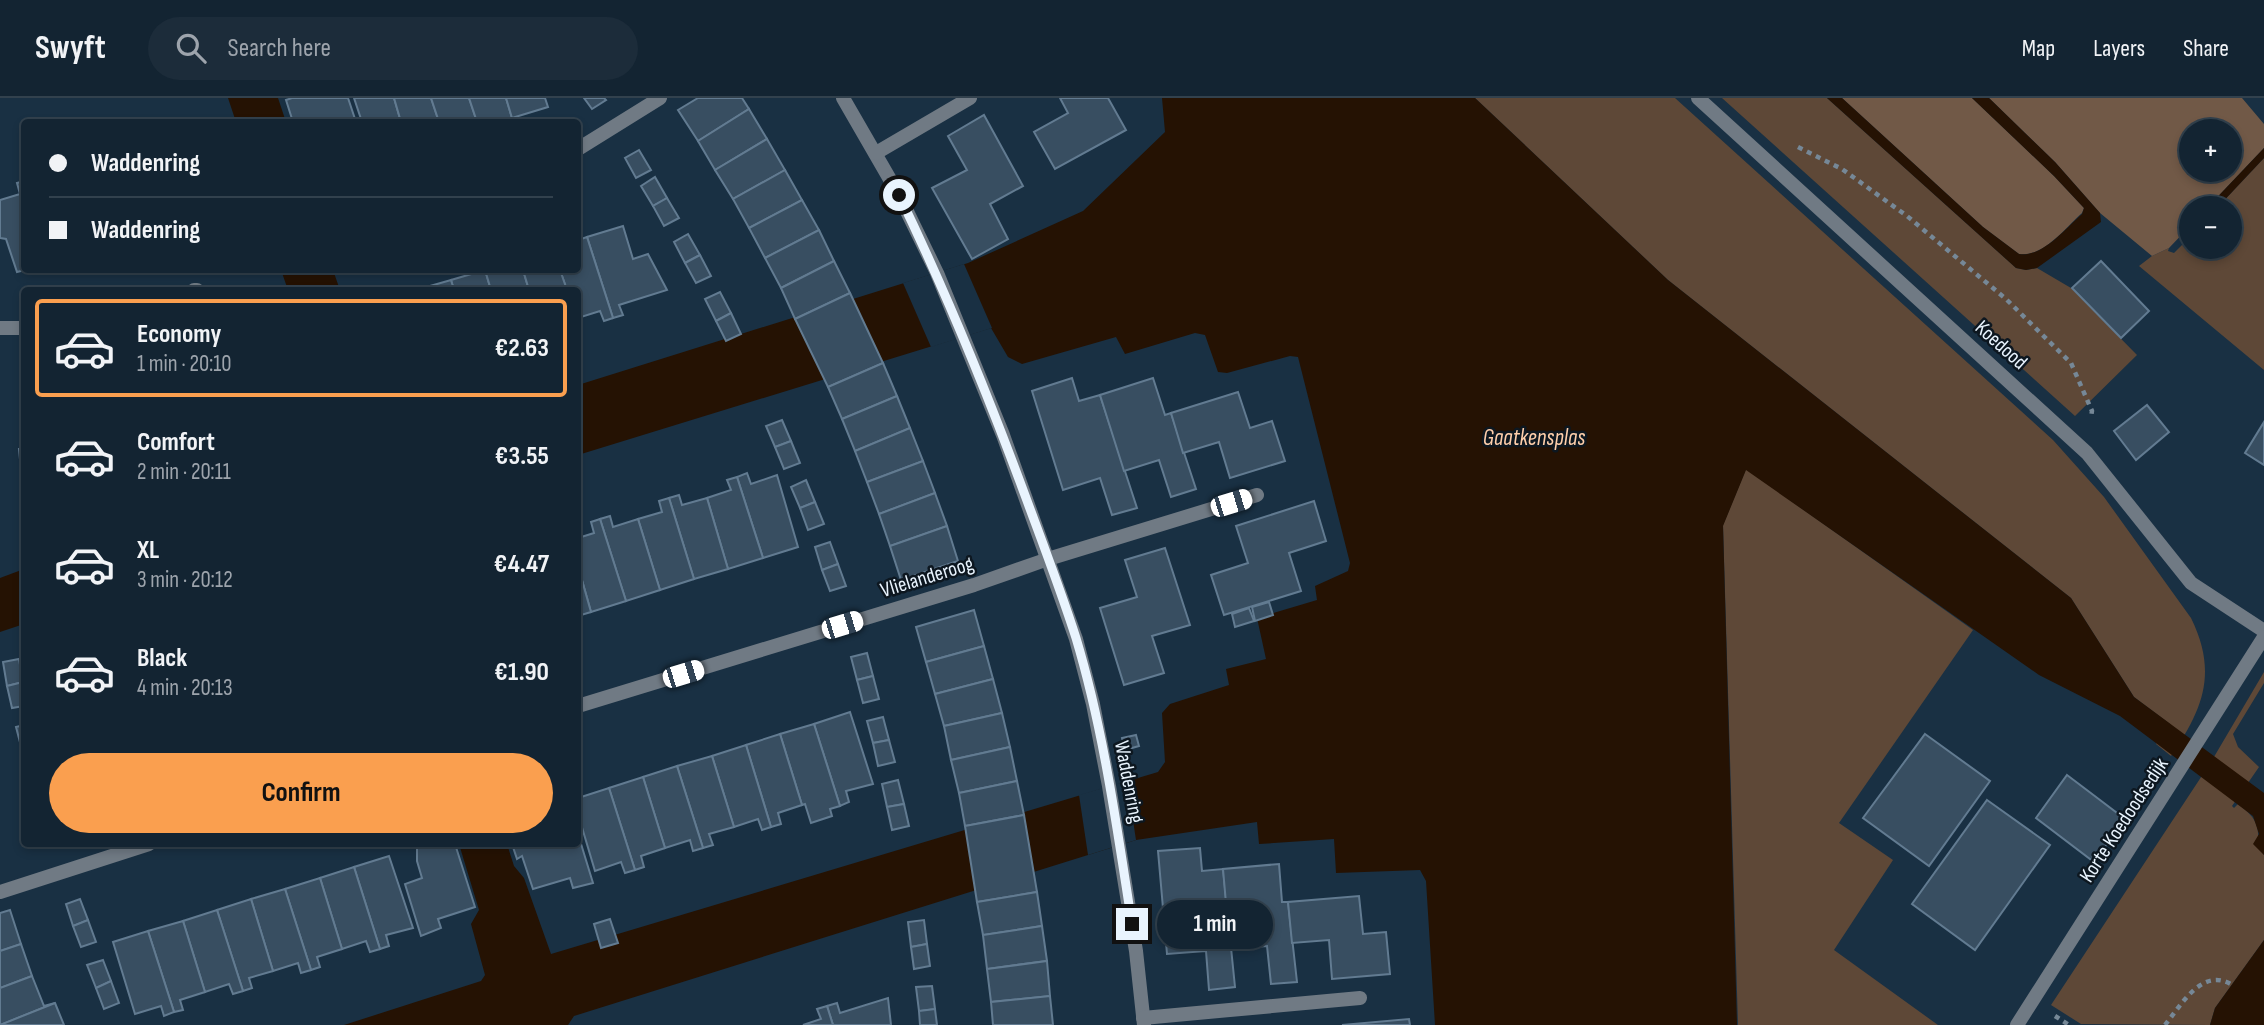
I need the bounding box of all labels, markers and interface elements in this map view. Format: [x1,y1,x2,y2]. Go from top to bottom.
search box [148,17,638,80]
text: Swyft [35,28,106,68]
icon: search [172,29,210,67]
text: Search here [228,33,331,64]
text: Map [2022,34,2055,63]
text: Layers [2093,34,2145,63]
text: Share [2183,34,2229,63]
map controls [2179,119,2242,259]
button: + [2179,119,2242,182]
text: Waddenring [91,148,200,179]
route start [883,179,915,211]
button: − [2179,196,2242,259]
text: Waddenring [91,215,200,246]
street label: Koedood [1970,315,2032,375]
icon: car [53,317,116,380]
text: Economy [137,319,221,350]
text: €2.63 [495,333,549,364]
text: 1 min · 20:10 [137,350,232,378]
water label: Gaatkensplas [1483,424,1585,452]
icon: car [53,425,116,488]
text: Comfort [137,427,215,458]
text: €3.55 [495,441,549,472]
text: 2 min · 20:11 [137,458,231,486]
car [1208,487,1255,519]
icon: car [53,533,116,596]
text: XL [137,535,159,566]
text: €4.47 [494,549,549,580]
street label: Vlielanderoog [878,551,976,603]
text: 3 min · 20:12 [137,566,233,594]
car [819,609,866,641]
icon: car [53,641,116,704]
text: Black [137,643,187,674]
text: €1.90 [494,657,549,688]
car [660,658,707,690]
text: 4 min · 20:13 [137,674,233,702]
street label: Waddenring [1109,739,1149,825]
button: Confirm [49,753,553,833]
street label: Korte Koedoodsedijk [2074,753,2174,887]
callout: 1 min [1156,900,1272,948]
route end [1116,908,1148,940]
text: 1 min [1194,910,1236,938]

